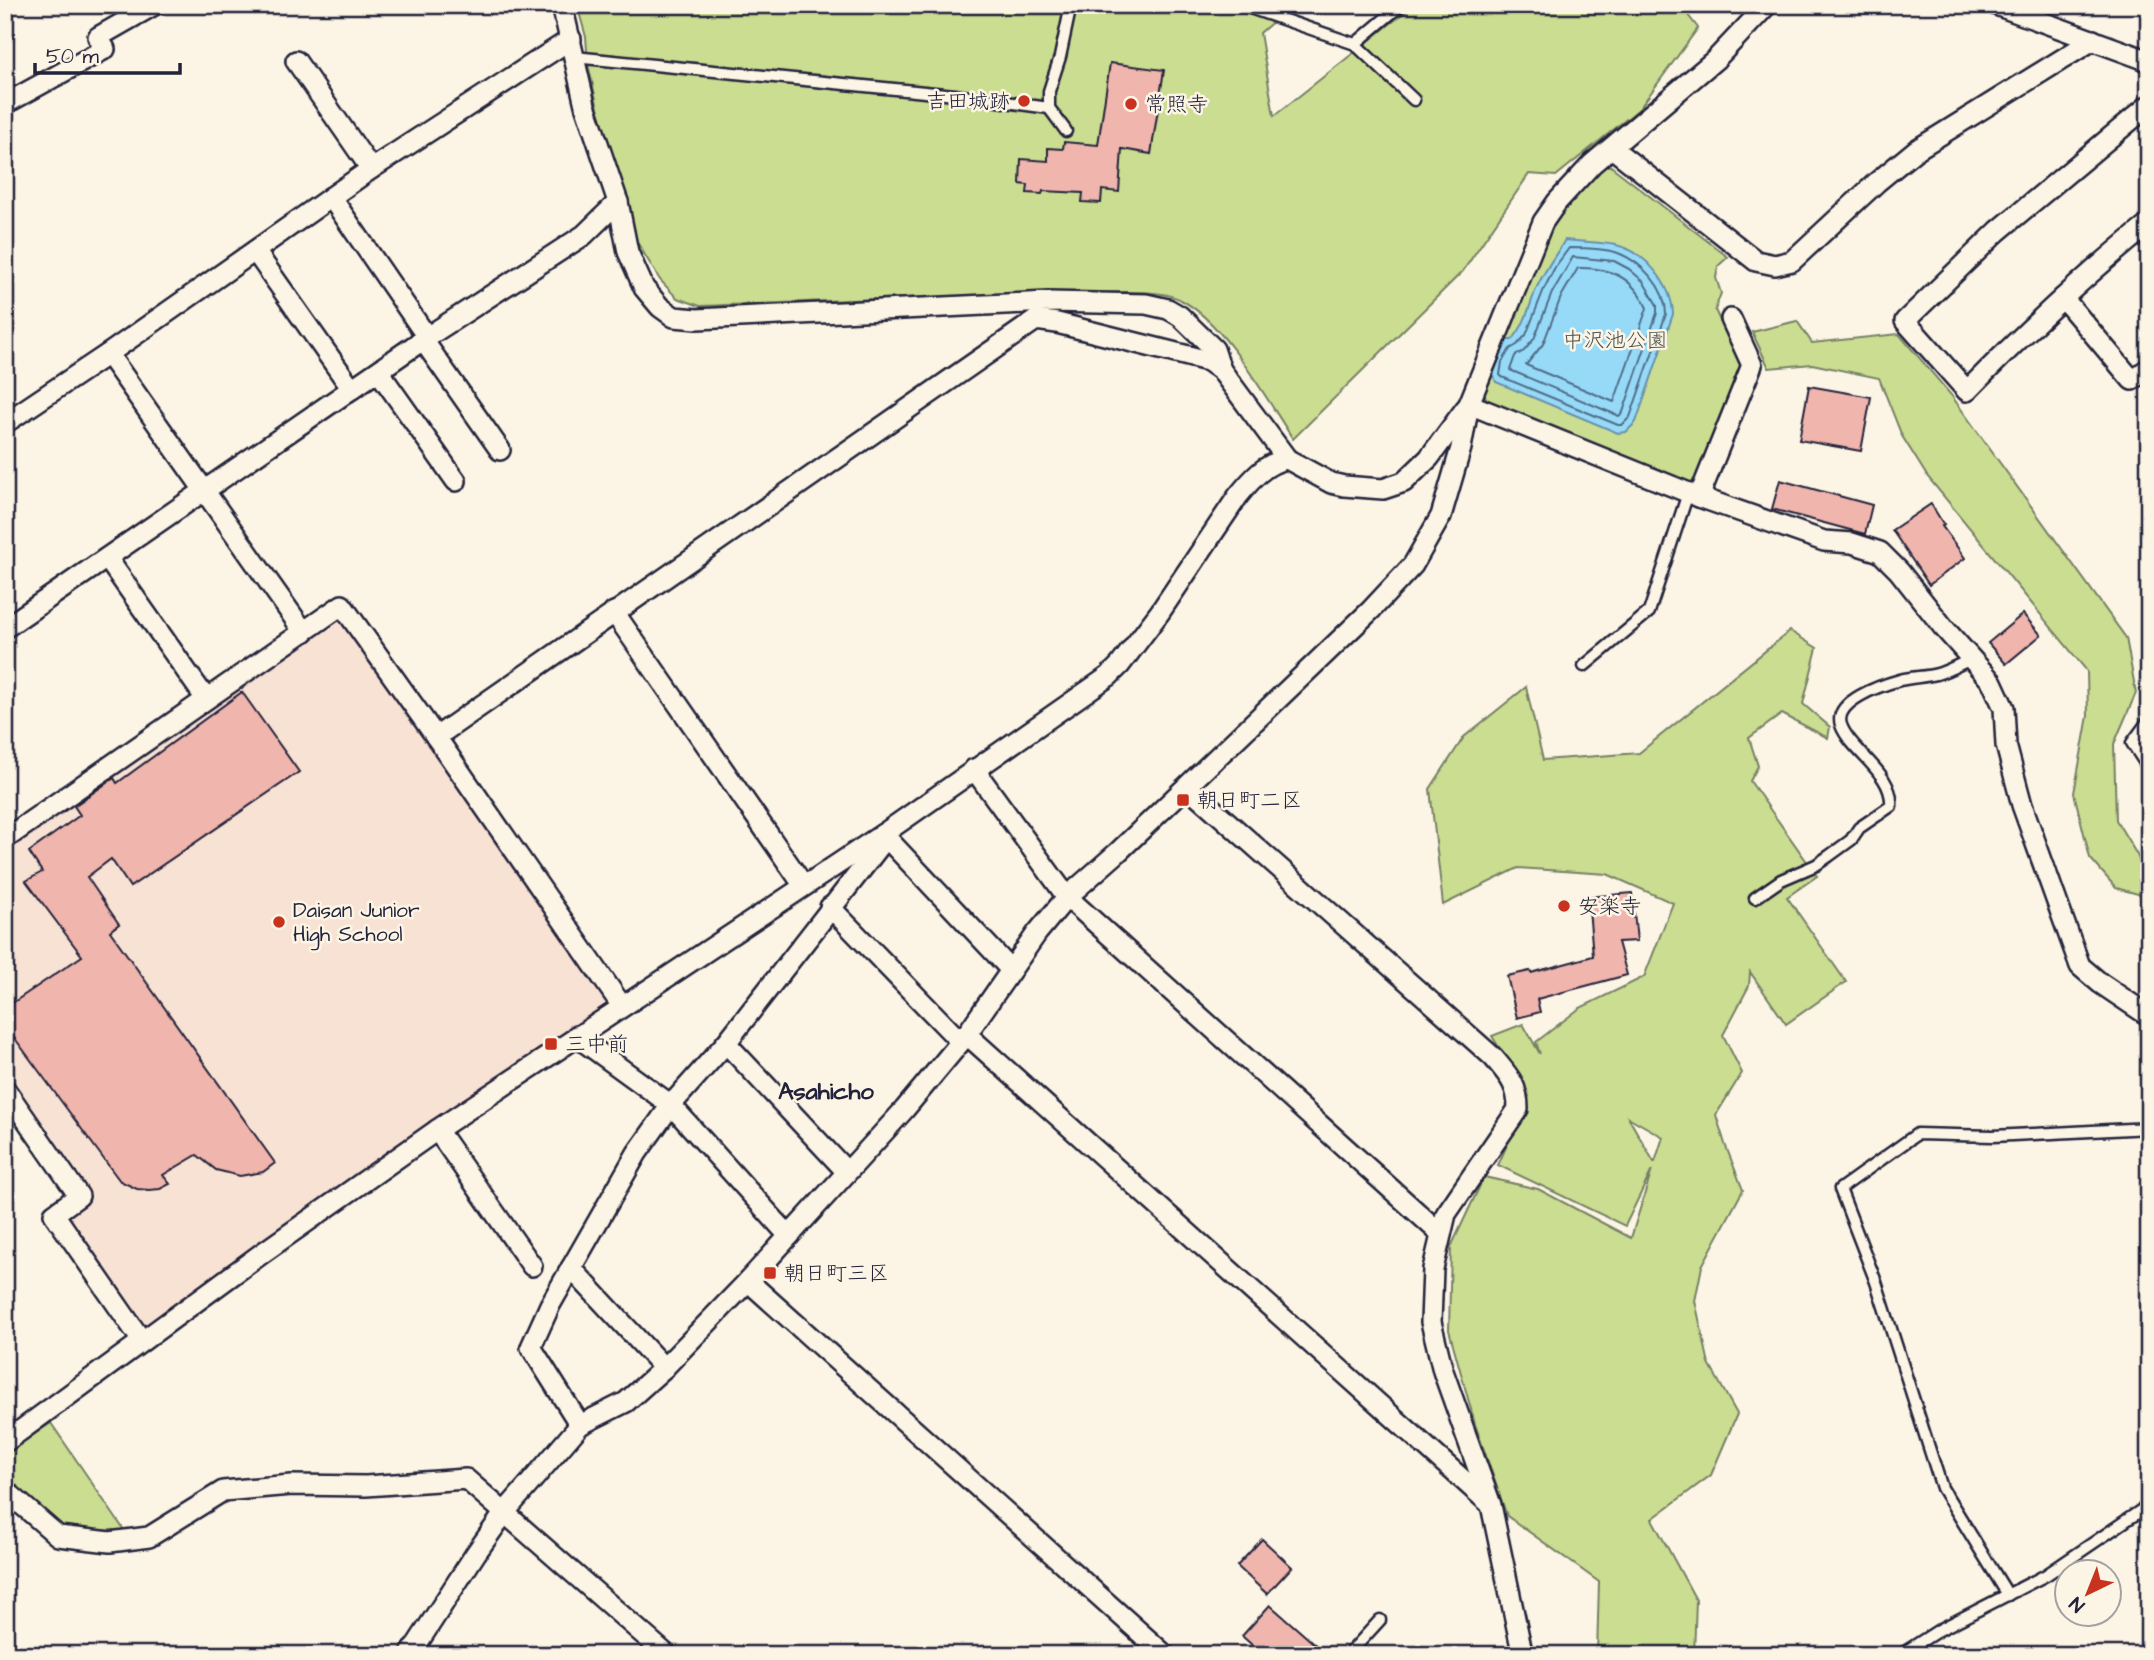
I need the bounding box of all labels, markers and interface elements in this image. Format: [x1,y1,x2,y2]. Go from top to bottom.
scale bar [35,32,180,76]
text: 50 m [46,42,100,71]
place label: 吉田城跡 [926,87,1010,116]
place label: 常照寺 [1145,90,1208,119]
marker: 吉田城跡 [1016,93,1032,109]
marker: 常照寺 [1123,96,1139,112]
park label: 中沢池公園 [1563,326,1668,355]
place label: 朝日町二区 [1197,786,1302,815]
marker: 朝日町二区 [1175,792,1191,808]
place label: 安楽寺 [1578,892,1641,921]
place label: Daisan Junior High School [293,896,420,951]
marker: 安楽寺 [1556,898,1572,914]
marker: Daisan Junior High School [271,914,287,930]
place label: 三中前 [565,1030,628,1059]
marker: 三中前 [543,1036,559,1052]
district label: Asahicho [778,1075,874,1109]
place label: 朝日町三区 [784,1259,889,1288]
marker: 朝日町三区 [762,1265,778,1281]
north arrow [2052,1558,2122,1628]
text: N [2064,1590,2091,1618]

